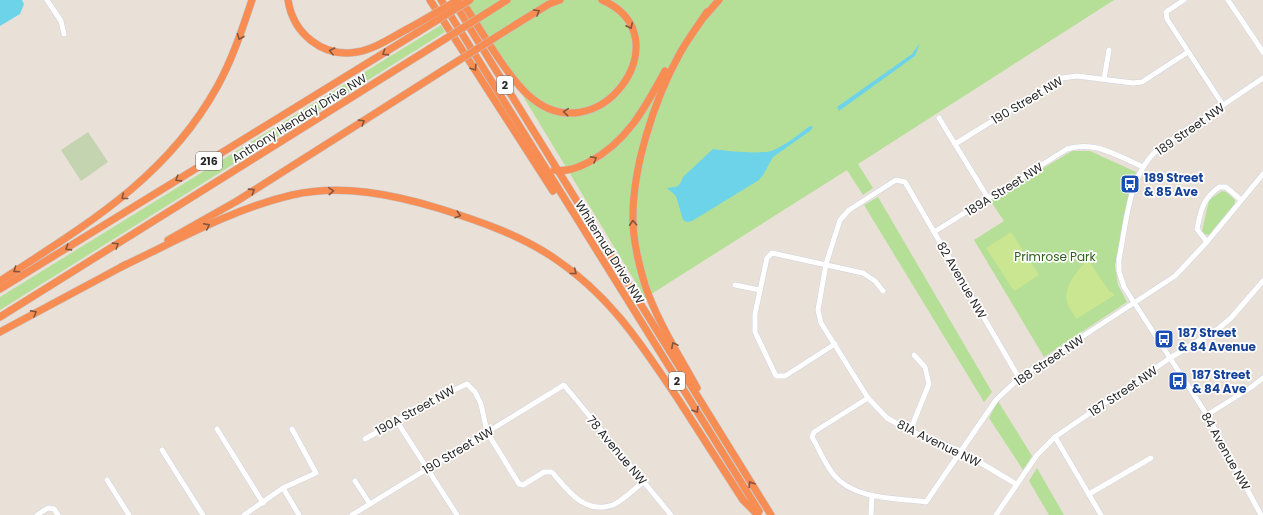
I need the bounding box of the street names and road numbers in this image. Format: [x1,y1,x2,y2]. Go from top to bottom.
street label: Anthony Henday Drive NW [228,69,370,167]
street label: 190 Street NW [988,72,1066,128]
road number: 2 [497,76,513,94]
street label: 189 Street NW [1152,99,1228,159]
road number: 216 [196,152,222,170]
street label: 189A Street NW [962,158,1046,220]
street label: Whitemud Drive NW [571,197,649,307]
street label: 82 Avenue NW [933,238,991,322]
street label: 188 Street NW [1011,330,1087,390]
street label: 187 Street NW [1085,362,1161,420]
road number: 2 [669,372,685,390]
street label: 190A Street NW [372,381,458,439]
street label: 84 Avenue NW [1198,409,1255,493]
street label: 78 Avenue NW [583,412,651,489]
street label: 81A Avenue NW [894,415,984,471]
street label: 190 Street NW [419,422,497,478]

